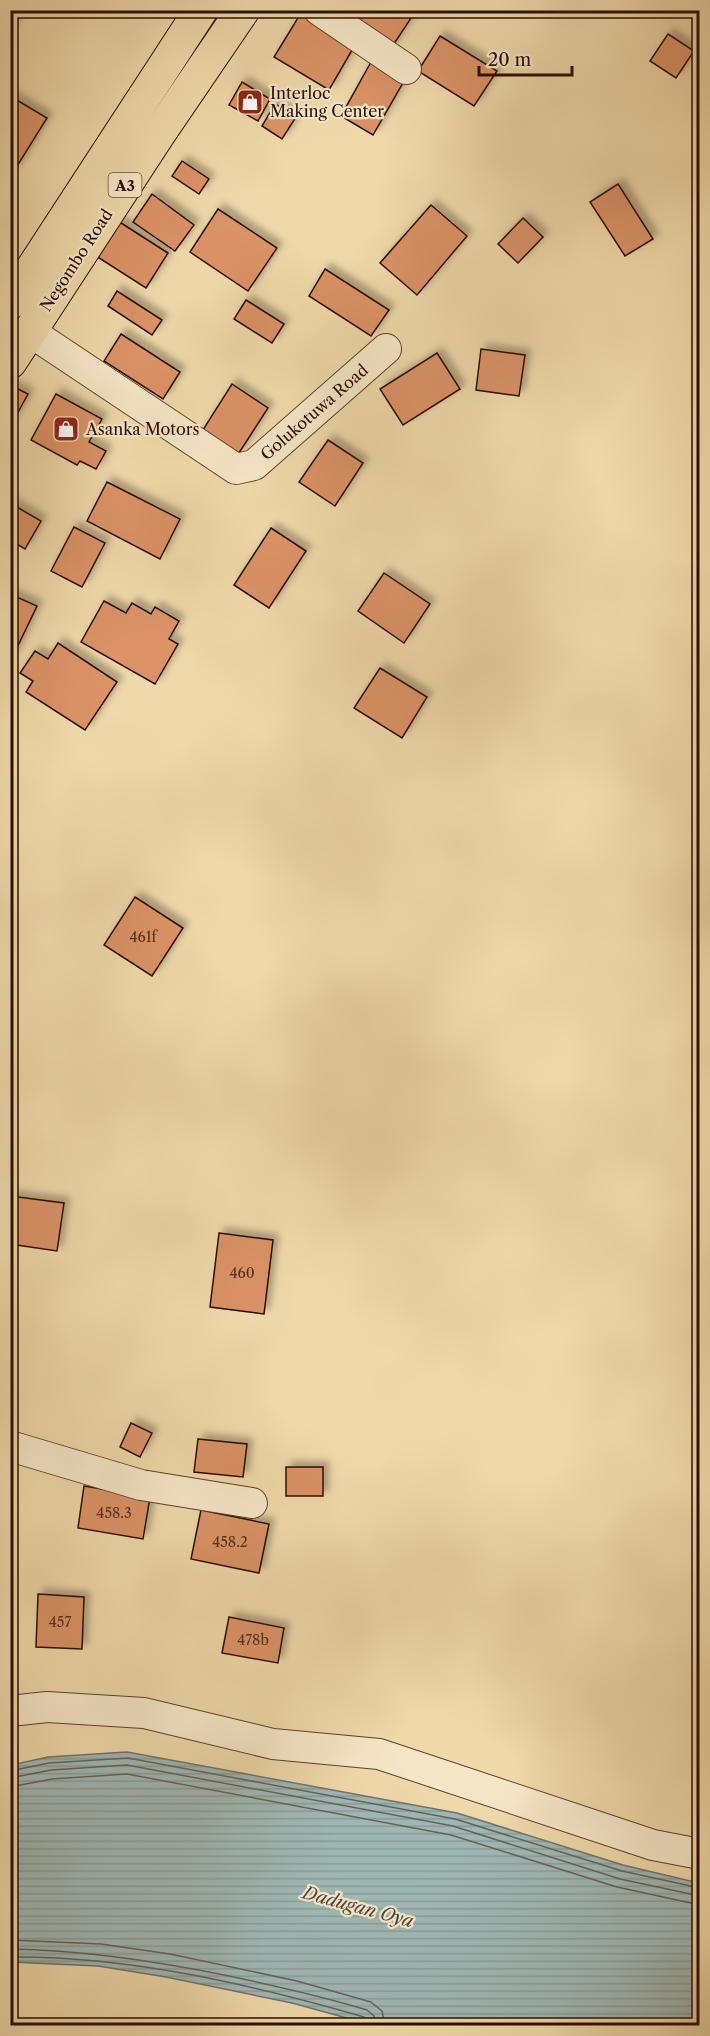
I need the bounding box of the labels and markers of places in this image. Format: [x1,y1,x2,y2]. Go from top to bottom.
place label: Interloc Making Center [270,83,384,121]
shop icon: Interloc Making Center [235,87,265,117]
shop icon: Asanka Motors [51,414,81,444]
place label: Asanka Motors [85,419,199,439]

